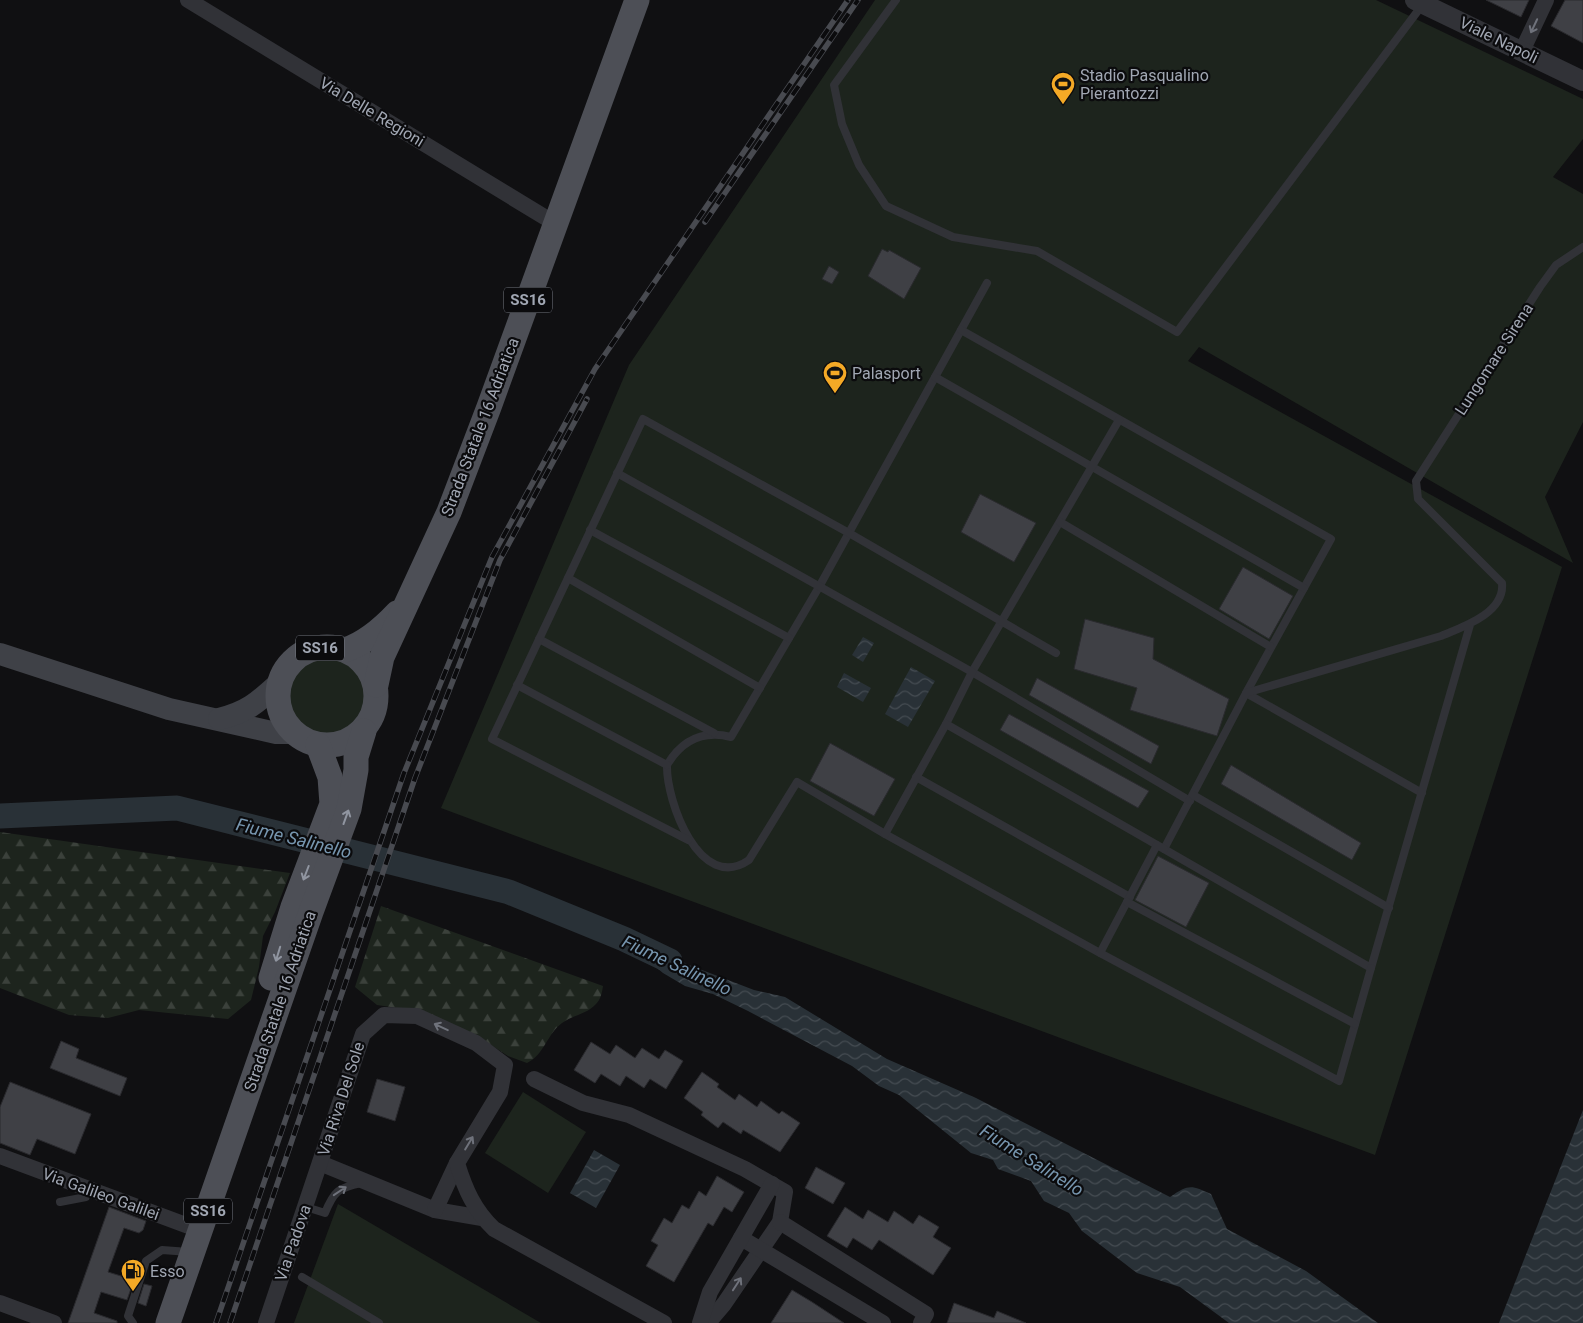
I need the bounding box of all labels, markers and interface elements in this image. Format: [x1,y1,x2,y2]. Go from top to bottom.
street label: Viale Napoli [1457,13,1541,67]
one-way arrow [1529,18,1538,33]
place label: Stadio Pasqualino Pierantozzi [1080,66,1209,103]
sports icon: Stadio Pasqualino Pierantozzi [1050,71,1076,105]
street label: Via Delle Regioni [316,73,428,151]
road number: SS16 [504,288,552,312]
street label: Lungomare Sirena [1451,300,1537,418]
street label: Strada Statale 16 Adriatica [437,335,523,519]
sports icon: Palasport [822,360,848,394]
place label: Palasport [852,364,921,383]
road number: SS16 [296,636,344,660]
one-way arrow [342,810,351,825]
water label: Fiume Salinello [234,814,354,862]
one-way arrow [301,865,310,880]
street label: Strada Statale 16 Adriatica [240,908,320,1094]
water label: Fiume Salinello [619,931,735,1000]
one-way arrow [273,946,283,962]
one-way arrow [434,1021,449,1031]
street label: Via Riva Del Sole [314,1040,368,1158]
water label: Fiume Salinello [976,1120,1088,1200]
one-way arrow [464,1137,474,1151]
street label: Via Galileo Galilei [40,1164,162,1224]
one-way arrow [333,1185,347,1196]
road number: SS16 [184,1198,232,1224]
street label: Via Padova [271,1202,315,1284]
fuel station icon: Esso [120,1258,146,1292]
place label: Esso [150,1262,185,1281]
one-way arrow [732,1277,742,1291]

